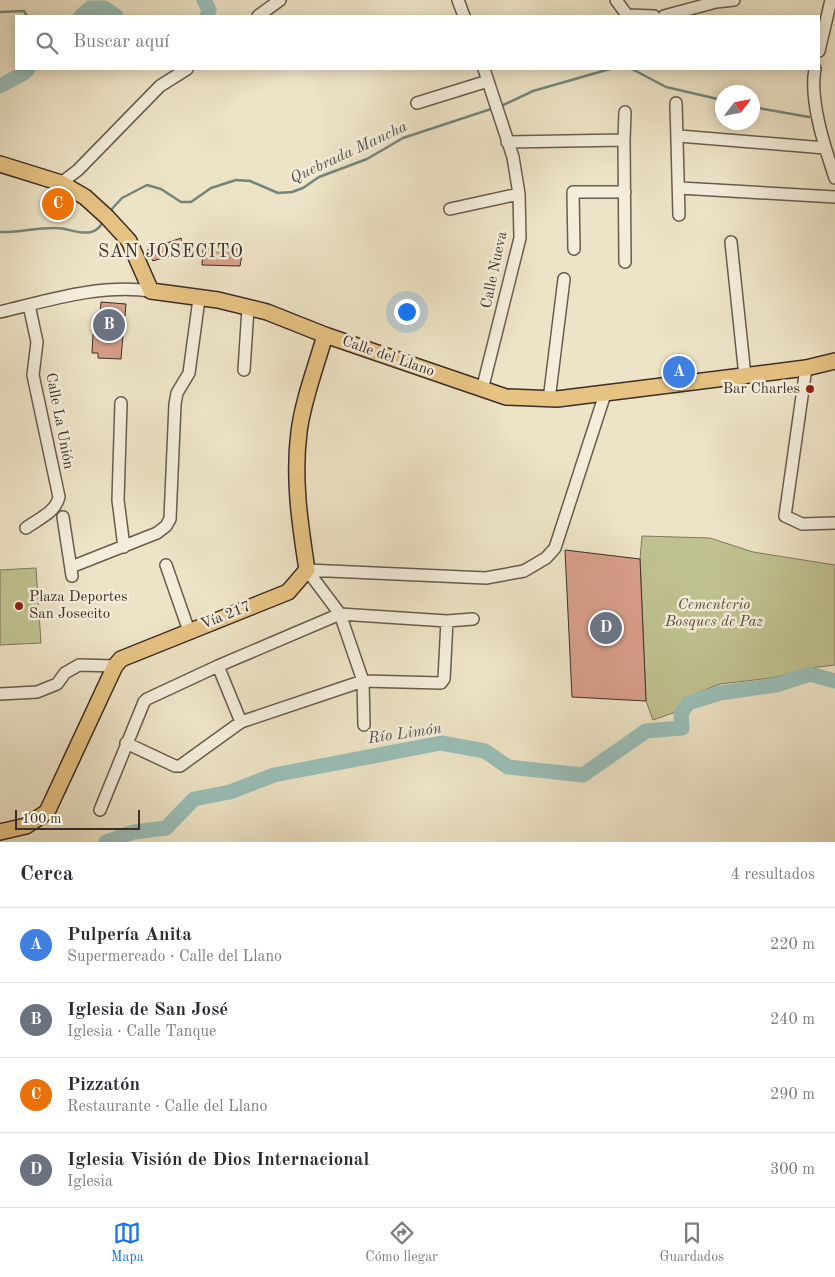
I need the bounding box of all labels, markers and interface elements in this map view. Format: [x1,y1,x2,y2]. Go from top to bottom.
search box [15,15,820,70]
icon: search [33,29,61,57]
text: Buscar aquí [73,33,169,52]
north arrow [715,85,760,130]
water label: Quebrada Mancha [288,119,410,187]
pin: C [42,185,74,223]
street label: Calle Nueva [480,230,511,310]
district label: SAN JOSECITO [98,243,244,261]
your location [394,299,420,325]
pin: B [93,306,125,344]
street label: Calle del Llano [340,334,436,380]
pin: A [663,353,695,391]
street label: Calle La Unión [42,372,76,470]
place label: Bar Charles [723,382,800,397]
marker: Bar Charles [804,383,816,395]
place label: Plaza Deportes San Josecito [29,590,128,622]
park label: Cementerio Bosques de Paz [664,598,763,630]
street label: Vía 217 [199,599,253,633]
marker: Plaza Deportes San Josecito [13,600,25,612]
pin: D [590,609,622,647]
water label: Río Limón [366,721,443,747]
scale bar [15,807,140,830]
text: 100 m [22,812,61,826]
text: Cerca [20,864,73,885]
text: 4 resultados [731,867,815,883]
text: Pulpería Anita [67,926,192,945]
text: A [30,937,42,953]
text: 220 m [770,937,815,953]
text: Supermercado · Calle del Llano [67,949,282,965]
text: Iglesia de San José [67,1001,228,1020]
text: B [30,1012,42,1028]
text: 240 m [770,1012,815,1028]
text: Iglesia · Calle Tanque [67,1024,216,1040]
text: Pizzatón [67,1076,140,1095]
text: C [31,1087,41,1103]
text: 290 m [770,1087,815,1103]
text: Restaurante · Calle del Llano [67,1099,267,1115]
text: Iglesia Visión de Dios Internacional [67,1151,369,1170]
text: D [30,1162,42,1178]
text: 300 m [770,1162,815,1178]
text: Iglesia [67,1174,113,1190]
tab: Mapa [111,1219,144,1266]
tab: Cómo llegar [365,1219,438,1266]
tab: Guardados [659,1219,724,1266]

